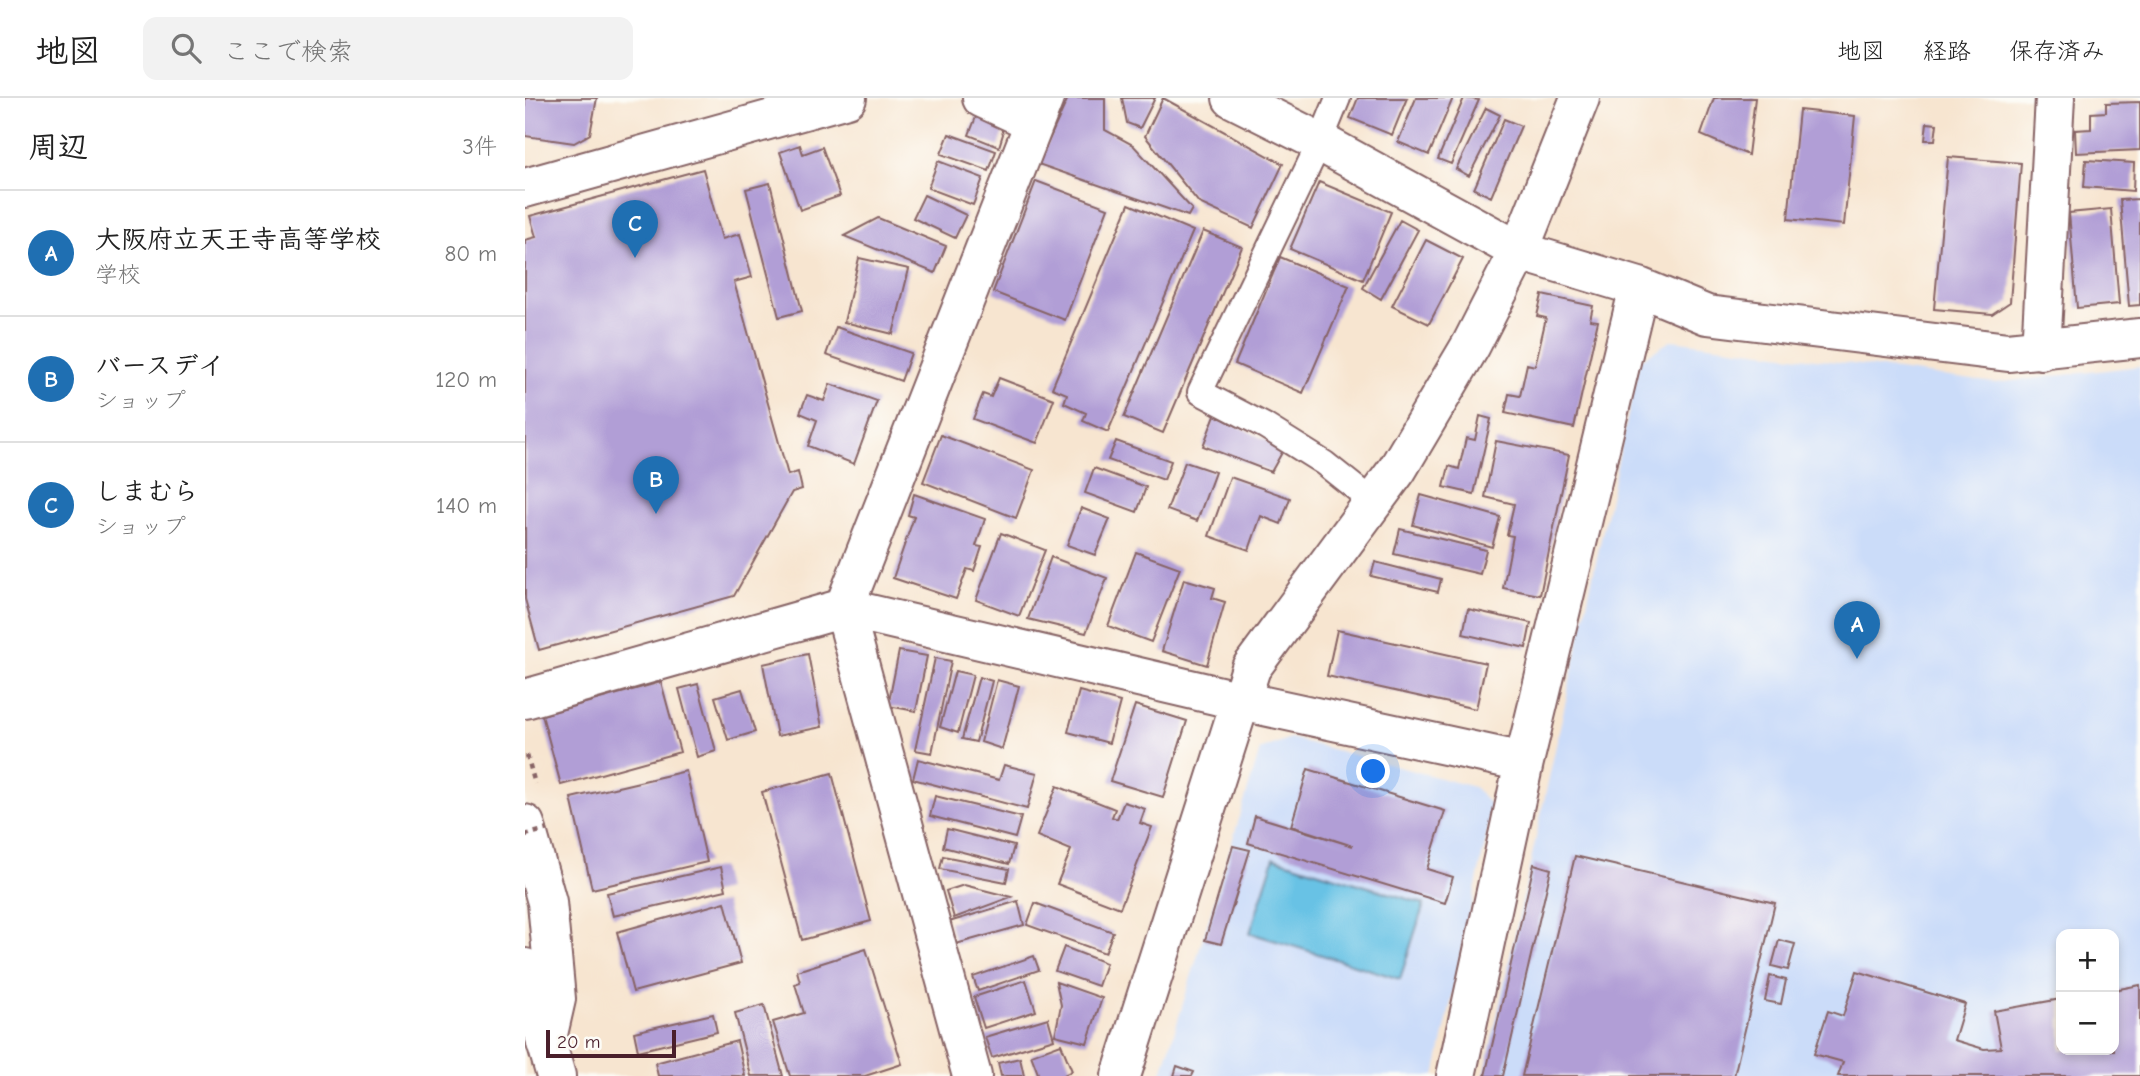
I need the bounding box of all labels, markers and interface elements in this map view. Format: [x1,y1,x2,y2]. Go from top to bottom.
search box [143,17,633,80]
icon: search [167,29,205,67]
text: 地図 [35,32,101,70]
text: ここで検索 [223,37,353,67]
text: 地図 [1837,37,1885,65]
text: 経路 [1923,37,1971,65]
text: 保存済み [2009,37,2105,65]
text: 周辺 [28,130,88,165]
text: 3件 [462,133,497,160]
pin: C [612,200,658,258]
text: 大阪府立天王寺高等学校 [95,225,381,255]
text: A [45,240,57,267]
text: 80 m [444,240,497,267]
text: 学校 [95,261,141,288]
text: バースデイ [95,351,224,381]
text: B [44,366,58,393]
text: 120 m [435,366,497,393]
text: ショップ [95,387,186,414]
pin: B [633,456,679,514]
text: しまむら [95,477,199,507]
text: C [44,492,58,519]
text: 140 m [436,492,497,519]
text: ショップ [95,513,186,540]
pin: A [1834,601,1880,659]
your location [1356,754,1390,788]
map controls [2056,929,2119,1055]
button: + [2056,929,2119,992]
button: − [2056,992,2119,1055]
scale bar [546,1027,675,1059]
text: 20 m [557,1031,601,1053]

